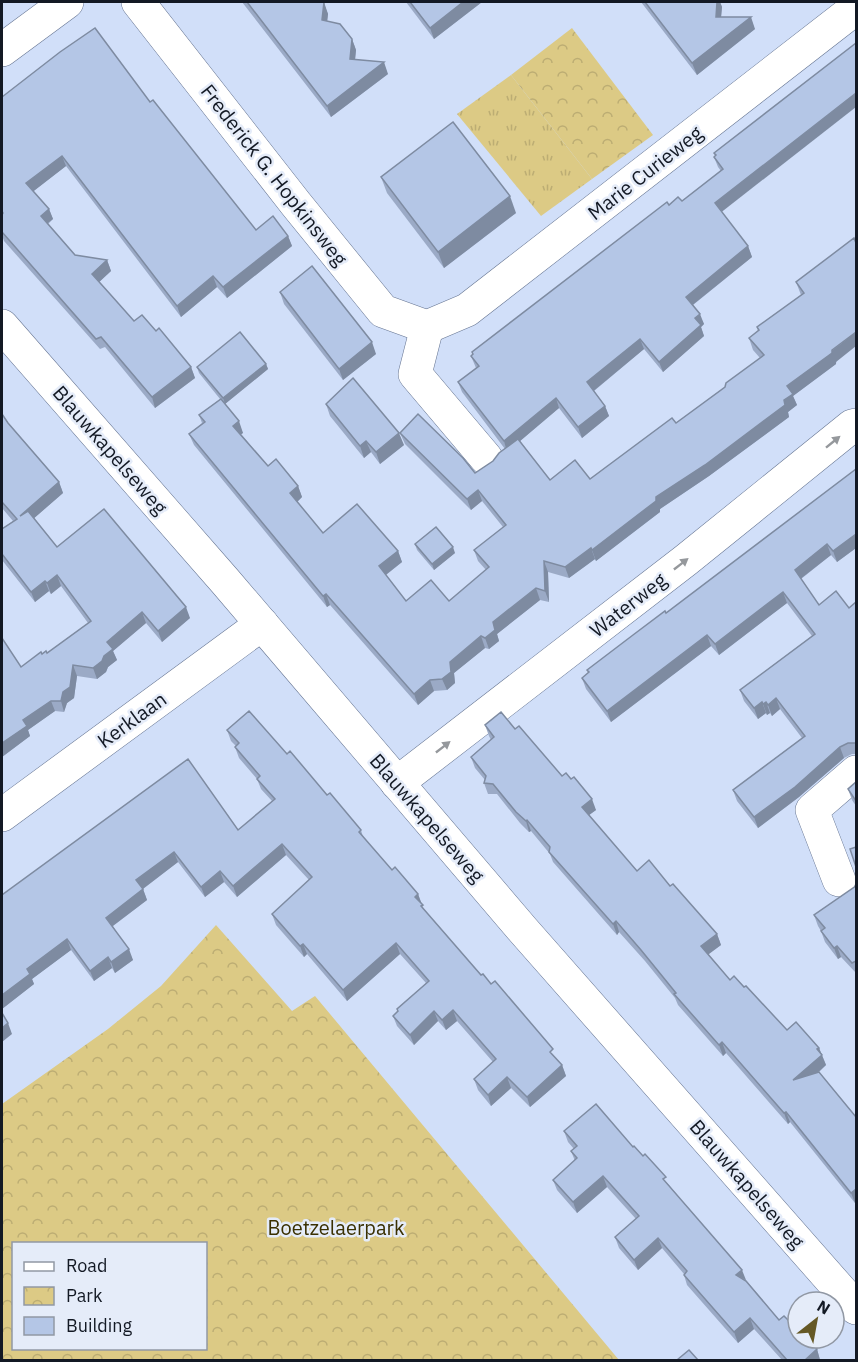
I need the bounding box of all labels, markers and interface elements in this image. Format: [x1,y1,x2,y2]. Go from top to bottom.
street label: Frederick G. Hopkinsweg [195,78,354,271]
street label: Marie Curieweg [582,119,708,226]
street label: Blauwkapelseweg [47,380,174,520]
one-way arrow [825,435,841,448]
one-way arrow [673,558,689,571]
street label: Waterweg [584,566,672,643]
street label: Kerklaan [92,685,172,754]
one-way arrow [436,742,451,754]
street label: Blauwkapelseweg [364,748,491,888]
street label: Blauwkapelseweg [684,1114,811,1254]
park label: Boetzelaerpark [268,1214,405,1241]
legend [12,1242,207,1350]
text: Road [66,1254,107,1277]
text: Park [66,1284,103,1307]
north arrow [786,1290,846,1350]
text: N [814,1296,834,1319]
text: Building [66,1314,133,1337]

